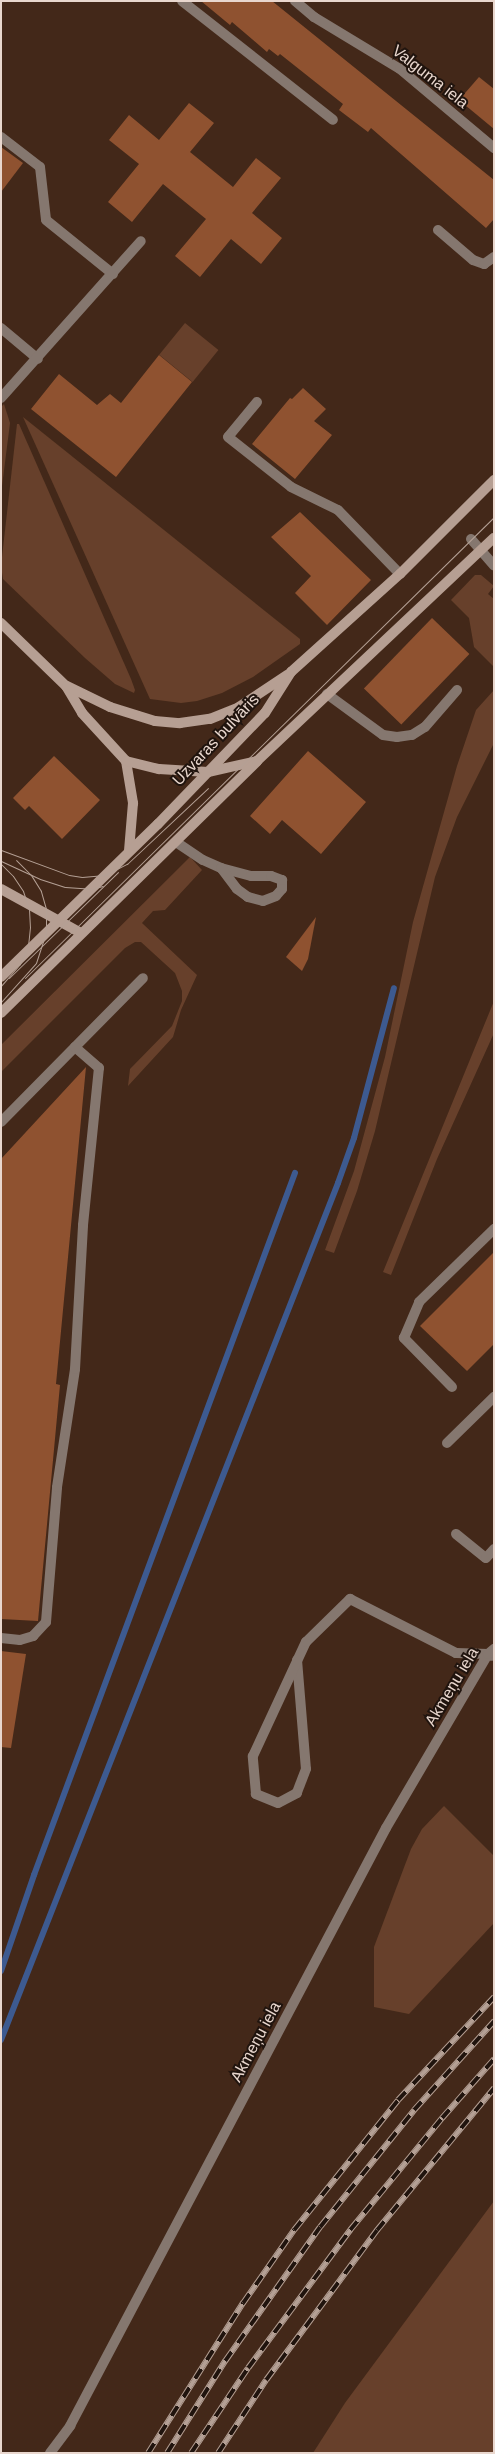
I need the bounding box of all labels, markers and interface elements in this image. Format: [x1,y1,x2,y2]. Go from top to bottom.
street label: Valguma iela [388,41,472,113]
street label: Uzvaras bulvāris [169,690,263,790]
street label: Akmeņu iela [421,1644,483,1730]
street label: Akmeņu iela [227,1999,285,2085]

